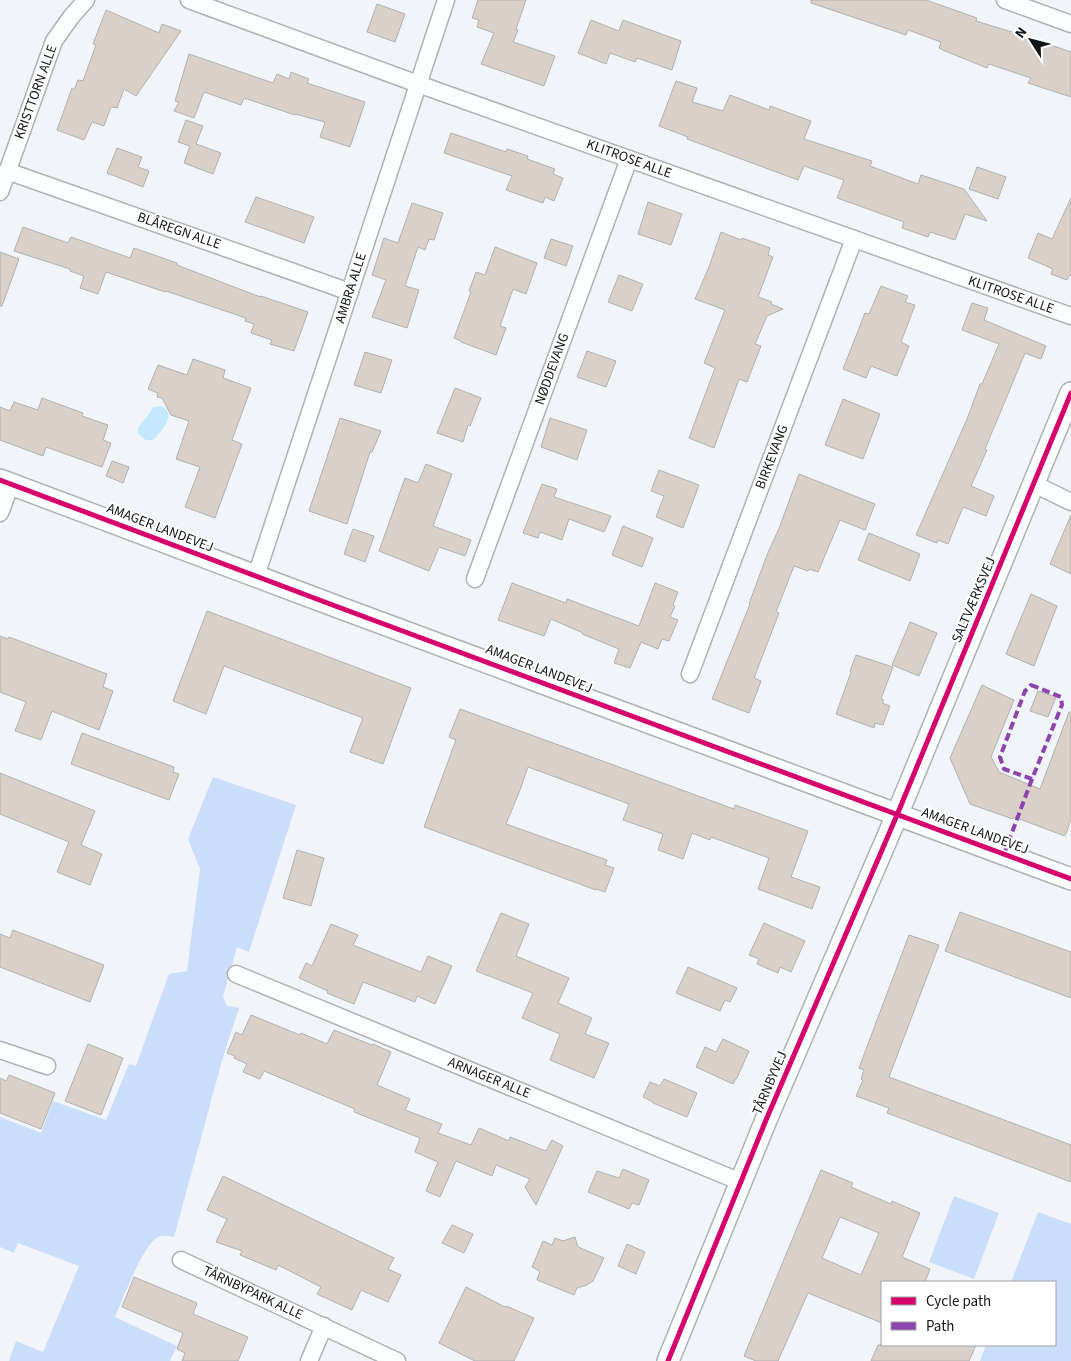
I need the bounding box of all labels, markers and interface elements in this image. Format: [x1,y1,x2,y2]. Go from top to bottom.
north arrow [1006,15,1056,65]
text: N [1010,23,1032,43]
street label: KRISTTORN ALLE [10,42,62,142]
street label: KLITROSE ALLE [583,134,675,184]
street label: BLÅREGN ALLE [135,207,223,255]
street label: AMBRA ALLE [330,250,372,326]
street label: KLITROSE ALLE [965,271,1057,319]
street label: NØDDEVANG [530,330,574,408]
street label: BIRKEVANG [751,422,793,492]
street label: AMAGER LANDEVEJ [104,498,216,558]
street label: SALTVÆRKSVEJ [947,554,1001,646]
street label: AMAGER LANDEVEJ [483,639,595,699]
street label: AMAGER LANDEVEJ [919,802,1031,860]
street label: TÅRNBYVEJ [748,1048,792,1118]
street label: ARNAGER ALLE [445,1052,533,1104]
street label: TÅRNBYPARK ALLE [200,1261,306,1325]
legend [881,1281,1056,1346]
text: Cycle path [926,1291,991,1312]
text: Path [926,1316,954,1337]

